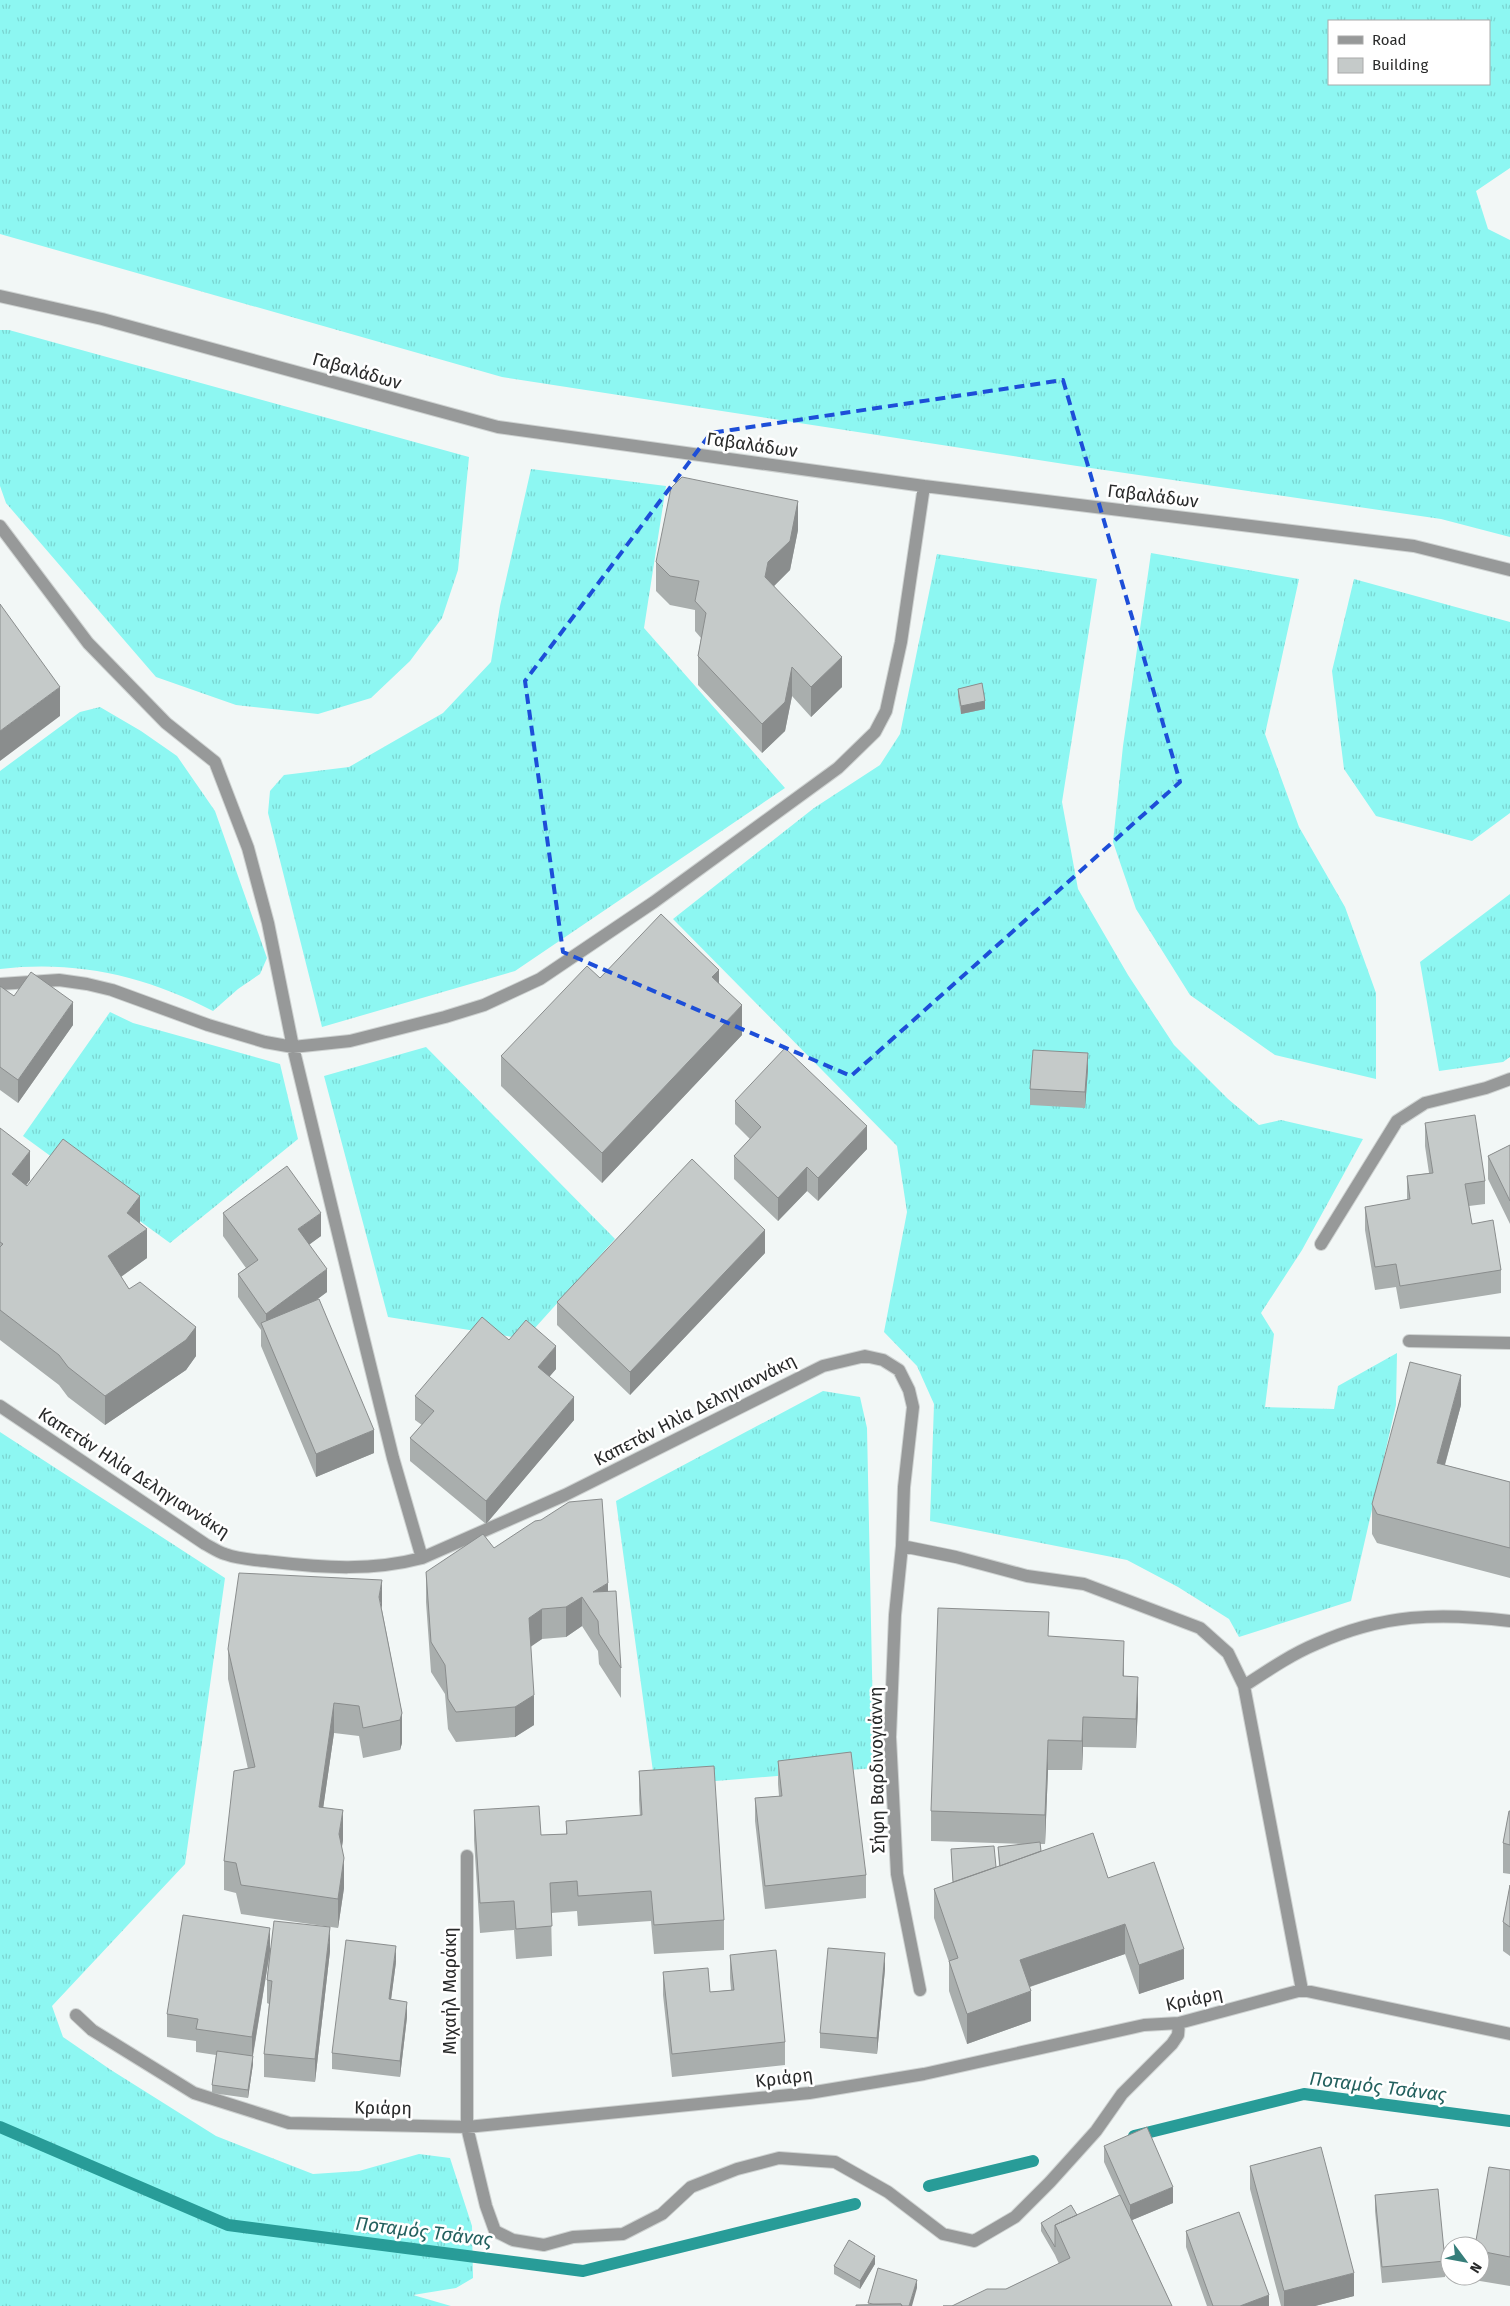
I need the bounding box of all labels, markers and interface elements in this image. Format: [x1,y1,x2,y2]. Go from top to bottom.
legend [1328,20,1490,85]
text: Road [1372,31,1407,49]
text: Building [1372,56,1428,74]
street label: Γαβαλάδων [310,348,404,394]
street label: Γαβαλάδων [705,428,799,462]
street label: Γαβαλάδων [1106,480,1200,513]
street label: Καπετάν Ηλία Δεληγιαννάκη [590,1349,800,1471]
street label: Καπετάν Ηλία Δεληγιαννάκη [34,1403,234,1543]
street label: Σήφη Βαρδινογιάννη [865,1686,889,1854]
street label: Μιχαήλ Μαράκη [439,1927,461,2055]
street label: Κριάρη [1163,1982,1225,2016]
street label: Κριάρη [754,2064,814,2092]
water label: Ποταμός Τσάνας [1308,2067,1449,2106]
street label: Κριάρη [354,2096,412,2120]
water label: Ποταμός Τσάνας [354,2212,495,2251]
north arrow [1440,2236,1490,2286]
text: N [1466,2259,1485,2276]

